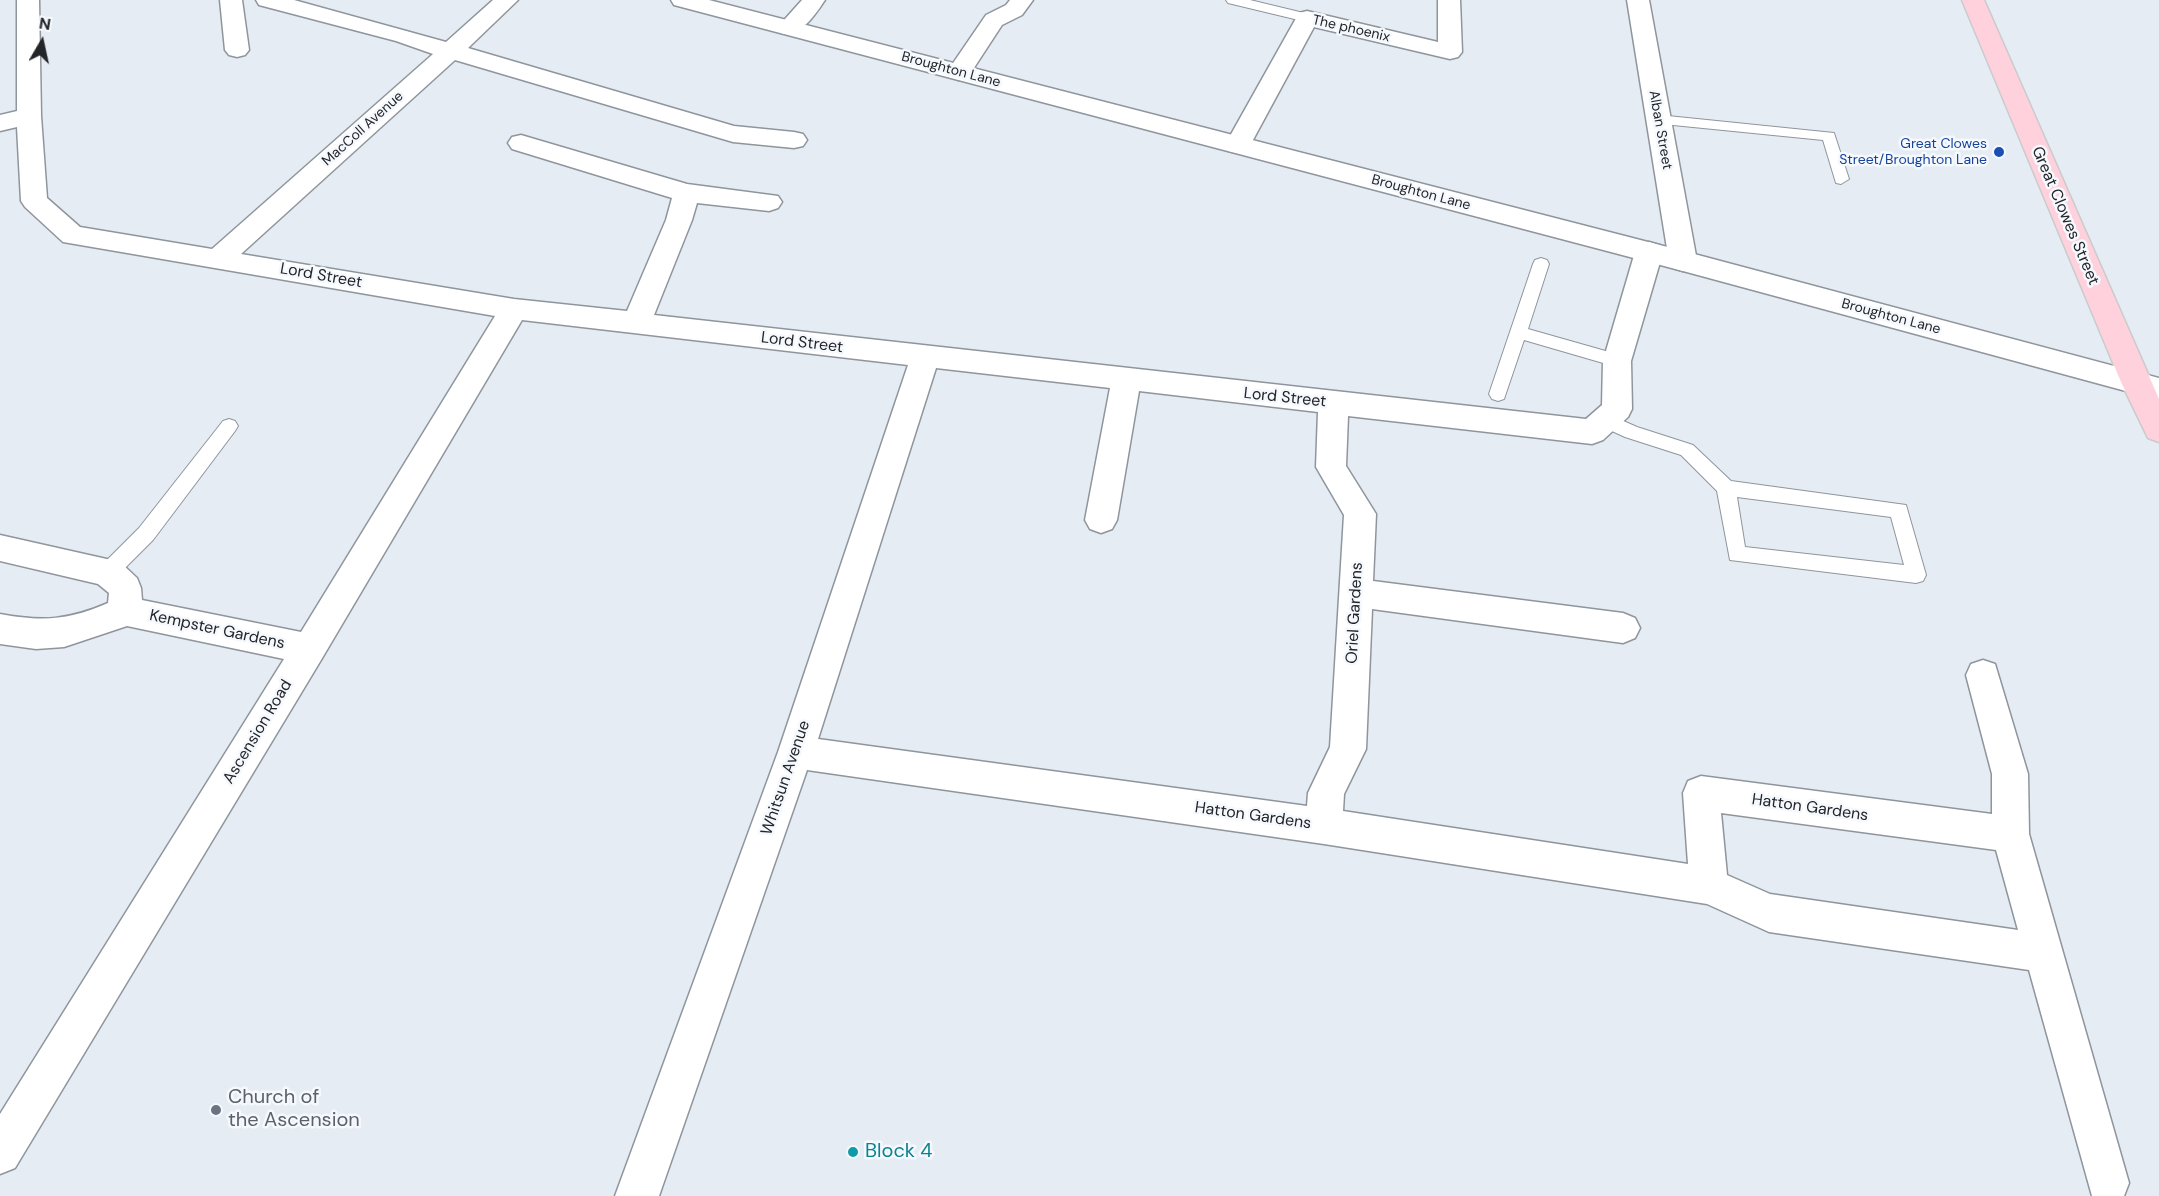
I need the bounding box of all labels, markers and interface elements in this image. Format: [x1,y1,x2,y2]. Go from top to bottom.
north arrow [12,12,72,72]
text: N [37,12,52,35]
street label: The phoenix [1311,12,1391,46]
street label: Broughton Lane [900,49,1002,91]
street label: MacColl Avenue [319,88,407,170]
street label: Alban Street [1645,89,1675,171]
place label: Great Clowes Street/Broughton Lane [1839,136,1987,168]
street label: Great Clowes Street [2027,144,2103,288]
marker: Great Clowes Street/Broughton Lane [1992,145,2006,159]
street label: Broughton Lane [1370,172,1472,214]
street label: Lord Street [279,259,363,293]
street label: Broughton Lane [1840,296,1942,338]
street label: Lord Street [760,328,844,358]
street label: Lord Street [1243,384,1327,412]
street label: Oriel Gardens [1343,562,1367,664]
street label: Kempster Gardens [148,606,286,654]
street label: Ascension Road [219,676,297,788]
street label: Whitsun Avenue [757,718,815,838]
street label: Hatton Gardens [1751,790,1869,826]
street label: Hatton Gardens [1194,798,1312,834]
place label: Church of the Ascension [228,1086,360,1133]
marker: Church of the Ascension [209,1103,223,1117]
place label: Block 4 [865,1140,932,1164]
marker: Block 4 [846,1145,860,1159]

